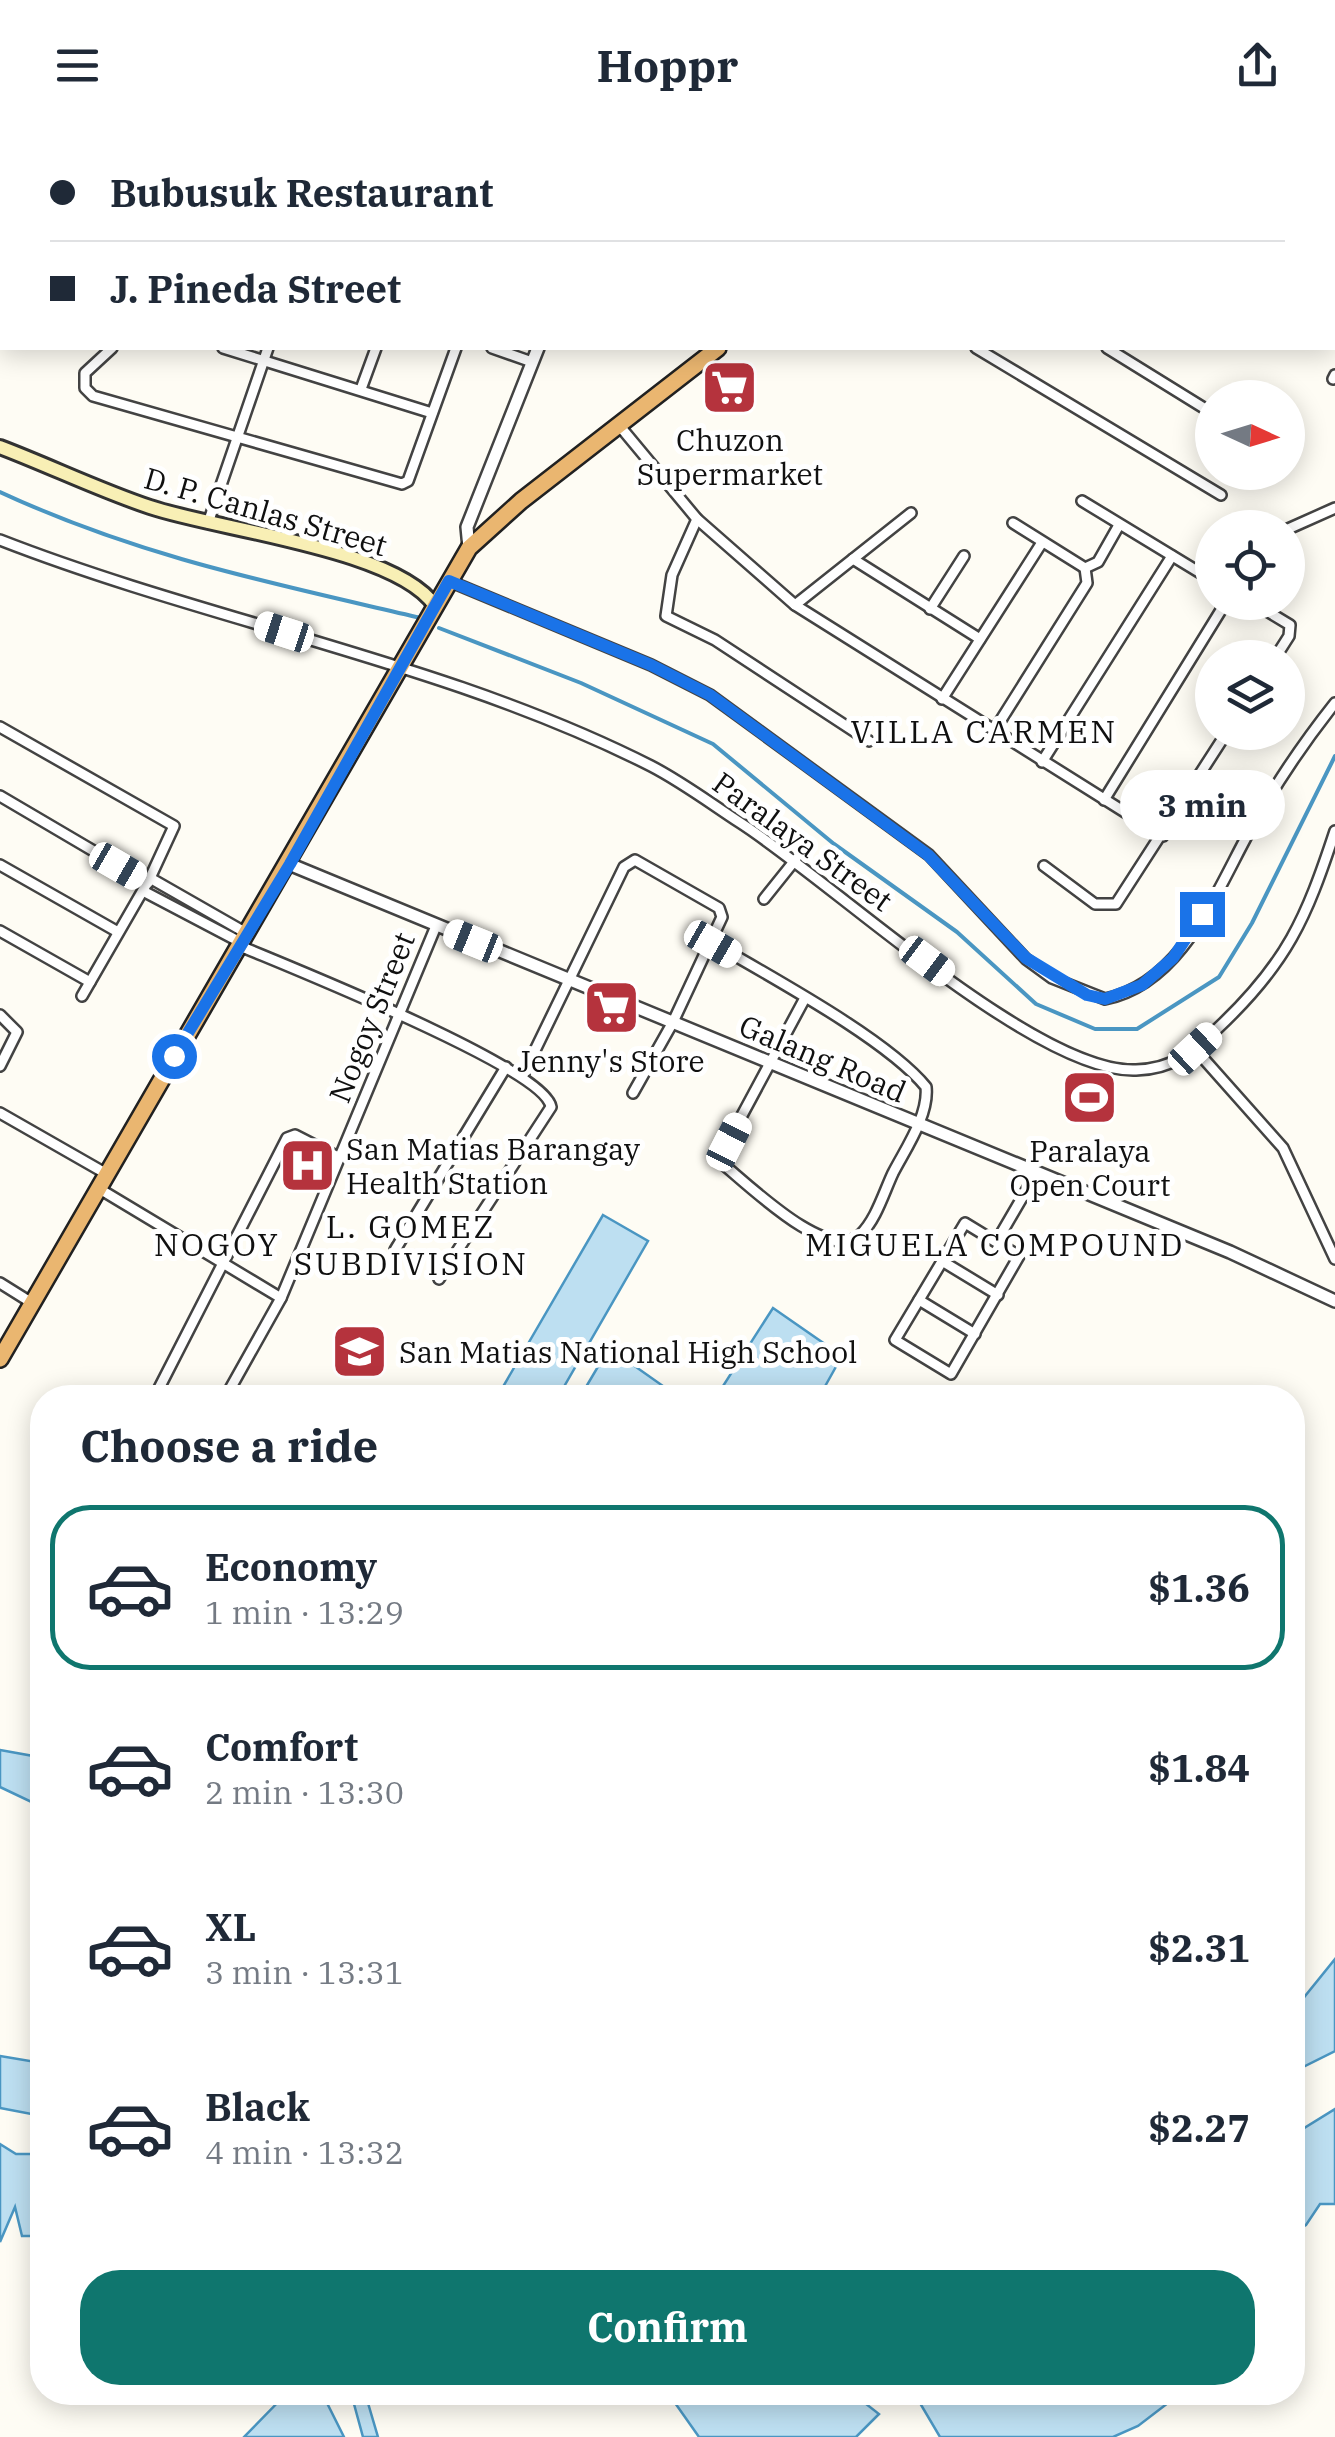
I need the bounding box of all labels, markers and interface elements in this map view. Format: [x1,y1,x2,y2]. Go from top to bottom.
text: Hoppr [597,36,738,94]
icon: menu [50,38,105,93]
icon: share [1230,38,1285,93]
text: Bubusuk Restaurant [110,168,493,217]
text: J. Pineda Street [110,264,401,313]
supermarket icon: Chuzon Supermarket [700,357,760,417]
north arrow [1195,380,1305,490]
map controls [1195,380,1305,750]
place label: Chuzon Supermarket [637,420,823,493]
street label: D. P. Canlas Street [140,458,392,564]
button: locate [1195,510,1305,620]
car [251,608,317,656]
button: layers [1195,640,1305,750]
district label: VILLA CARMEN [850,710,1118,752]
street label: Paralaya Street [706,763,900,919]
callout: 3 min [1120,769,1284,839]
text: 3 min [1158,784,1247,826]
car [85,838,151,894]
route end [1180,892,1225,937]
car [440,916,506,966]
car [680,916,746,972]
street label: Nogoy Street [319,926,423,1108]
car [894,931,960,991]
supermarket icon: Jenny's Store [581,977,641,1037]
street label: Galang Road [734,1005,912,1111]
car [1163,1018,1227,1080]
route start [152,1034,197,1079]
place label: Jenny's Store [517,1041,705,1080]
sports icon: Paralaya Open Court [1060,1068,1120,1128]
car [702,1108,756,1176]
place label: San Matias Barangay Health Station [346,1129,640,1202]
place label: Paralaya Open Court [1009,1131,1171,1204]
hospital icon: San Matias Barangay Health Station [277,1135,337,1195]
district label: L. GOMEZ SUBDIVISION [294,1205,528,1284]
district label: NOGOY [154,1223,280,1265]
district label: MIGUELA COMPOUND [805,1223,1185,1265]
school or university icon: San Matias National High School [330,1321,390,1381]
place label: San Matias National High School [399,1332,857,1371]
text: Choose a ride [80,1416,378,1474]
text: Economy [205,1542,377,1591]
icon: car [85,1543,175,1633]
text: $1.36 [1148,1563,1250,1612]
text: 1 min · 13:29 [205,1591,404,1633]
text: Comfort [205,1722,358,1771]
icon: car [85,1723,175,1813]
text: $1.84 [1148,1743,1250,1792]
text: 2 min · 13:30 [205,1771,404,1813]
text: XL [205,1902,256,1951]
icon: car [85,1903,175,1993]
text: $2.31 [1148,1923,1250,1972]
text: 3 min · 13:31 [205,1951,404,1993]
text: Black [205,2082,310,2131]
icon: car [85,2083,175,2173]
text: $2.27 [1148,2103,1250,2152]
text: 4 min · 13:32 [205,2131,404,2173]
button: Confirm [80,2270,1255,2385]

